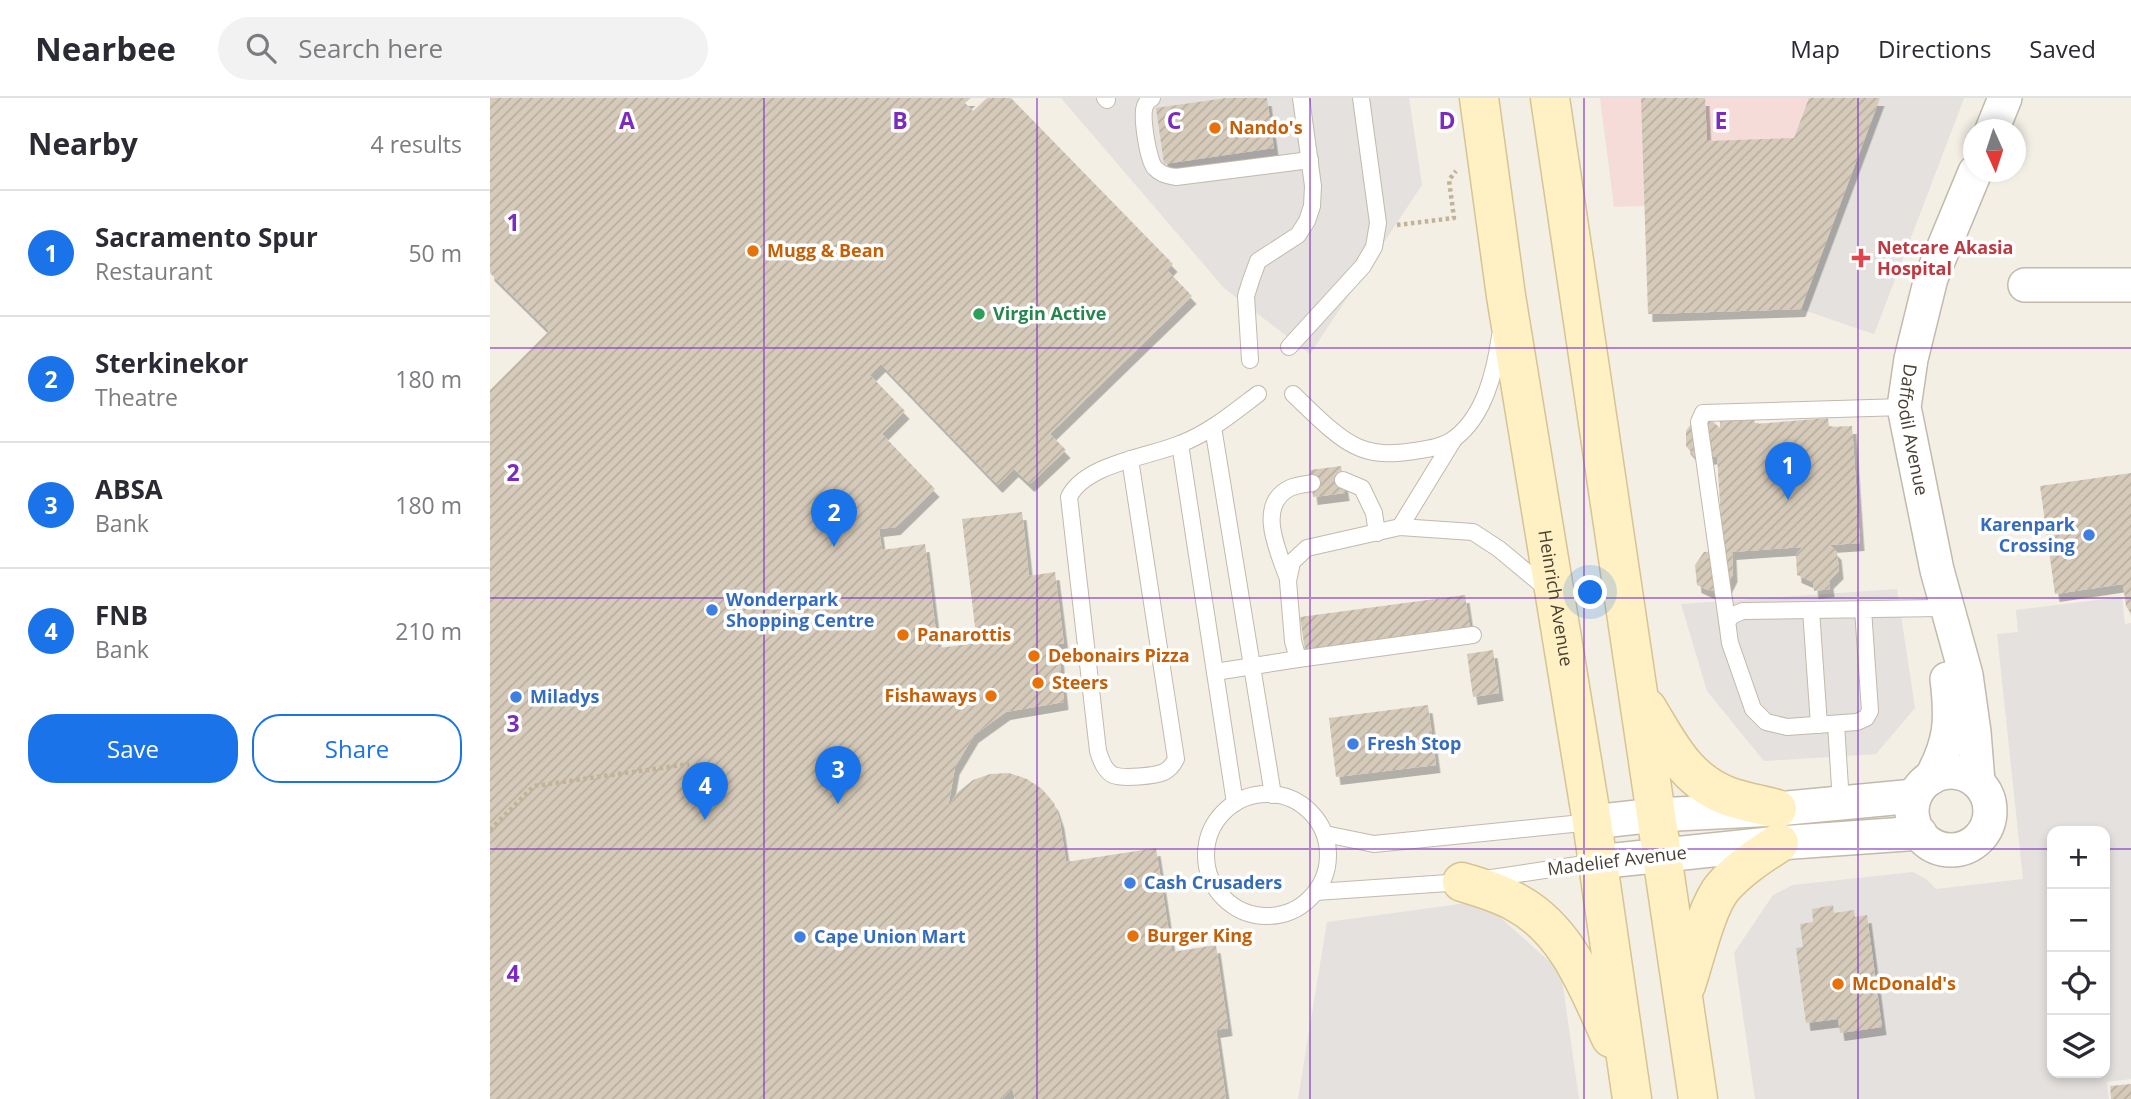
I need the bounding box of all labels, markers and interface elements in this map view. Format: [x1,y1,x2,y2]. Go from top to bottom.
search box [218,17,708,80]
text: Nearbee [35,26,176,71]
icon: search [242,29,280,67]
text: Search here [298,30,443,66]
text: Map [1790,32,1840,65]
text: Directions [1878,32,1991,65]
text: Saved [2029,32,2096,65]
text: A [619,104,635,136]
text: B [892,104,908,136]
text: C [1167,104,1181,136]
text: D [1438,104,1456,136]
text: E [1715,104,1727,136]
place label: Nando's [1229,115,1303,139]
north arrow [1963,119,2026,182]
marker: Nando's [1207,120,1223,136]
text: Nearby [28,123,138,164]
text: 4 results [371,128,462,160]
text: 1 [506,206,520,238]
text: Sacramento Spur [95,219,318,255]
place label: Netcare Akasia Hospital [1877,235,2013,280]
text: 1 [44,237,58,269]
text: 50 m [408,237,462,269]
place label: Mugg & Bean [767,238,884,262]
marker: Mugg & Bean [745,243,761,259]
marker: Netcare Akasia Hospital [1851,248,1871,268]
text: Restaurant [95,255,213,287]
place label: Virgin Active [993,301,1106,325]
marker: Virgin Active [971,306,987,322]
text: Sterkinekor [95,345,248,381]
street label: Daffodil Avenue [1893,362,1935,497]
text: 2 [44,363,58,395]
text: 180 m [395,363,462,395]
text: Theatre [95,381,178,413]
pin: 1 [1765,442,1811,500]
text: 2 [506,456,520,488]
text: ABSA [95,471,163,507]
text: 3 [44,489,58,521]
text: 180 m [395,489,462,521]
pin: 2 [811,489,857,547]
text: Bank [95,507,149,539]
place label: Karenpark Crossing [1980,512,2076,557]
marker: Karenpark Crossing [2081,527,2097,543]
street label: Heinrich Avenue [1533,528,1579,668]
your location [1573,575,1607,609]
place label: Wonderpark Shopping Centre [726,587,874,632]
text: FNB [95,597,148,633]
marker: Wonderpark Shopping Centre [704,602,720,618]
text: 4 [44,615,58,647]
text: 210 m [395,615,462,647]
place label: Panarottis [917,622,1011,646]
marker: Panarottis [895,627,911,643]
text: Bank [95,633,149,665]
place label: Debonairs Pizza [1048,643,1190,667]
marker: Debonairs Pizza [1026,648,1042,664]
place label: Steers [1052,670,1108,694]
marker: Steers [1030,675,1046,691]
place label: Fishaways [885,683,977,707]
place label: Miladys [530,684,599,708]
marker: Fishaways [983,688,999,704]
marker: Miladys [508,689,524,705]
text: 3 [506,707,520,739]
button: Save [28,714,238,783]
button: Share [252,714,462,783]
place label: Fresh Stop [1367,731,1461,755]
marker: Fresh Stop [1345,736,1361,752]
pin: 3 [815,746,861,804]
pin: 4 [682,762,728,820]
map controls [2047,826,2110,1078]
button: + [2047,826,2110,889]
street label: Madelief Avenue [1546,840,1688,880]
place label: Cash Crusaders [1144,870,1282,894]
marker: Cash Crusaders [1122,875,1138,891]
button: − [2047,889,2110,952]
place label: Burger King [1147,923,1252,947]
place label: Cape Union Mart [814,924,966,948]
marker: Burger King [1125,928,1141,944]
marker: Cape Union Mart [792,929,808,945]
button: locate [2047,952,2110,1015]
text: 4 [506,957,520,989]
place label: McDonald's [1852,971,1956,995]
marker: McDonald's [1830,976,1846,992]
button: layers [2047,1015,2110,1078]

